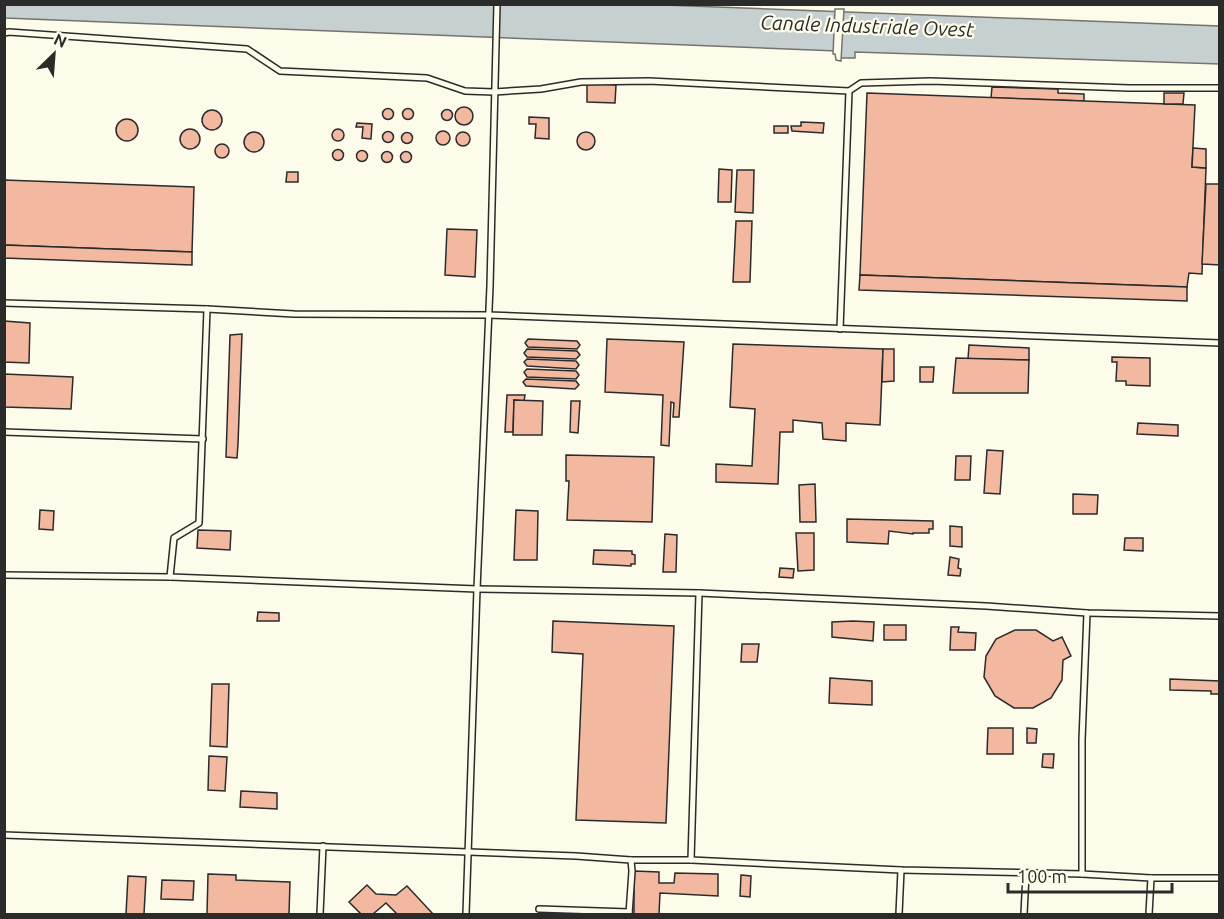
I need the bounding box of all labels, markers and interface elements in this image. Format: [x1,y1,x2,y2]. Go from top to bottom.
water label: Canale Industriale Ovest [760,10,974,41]
north arrow [24,24,84,84]
text: N [51,30,70,51]
scale bar [1008,856,1172,894]
text: 100 m [1017,866,1067,886]

